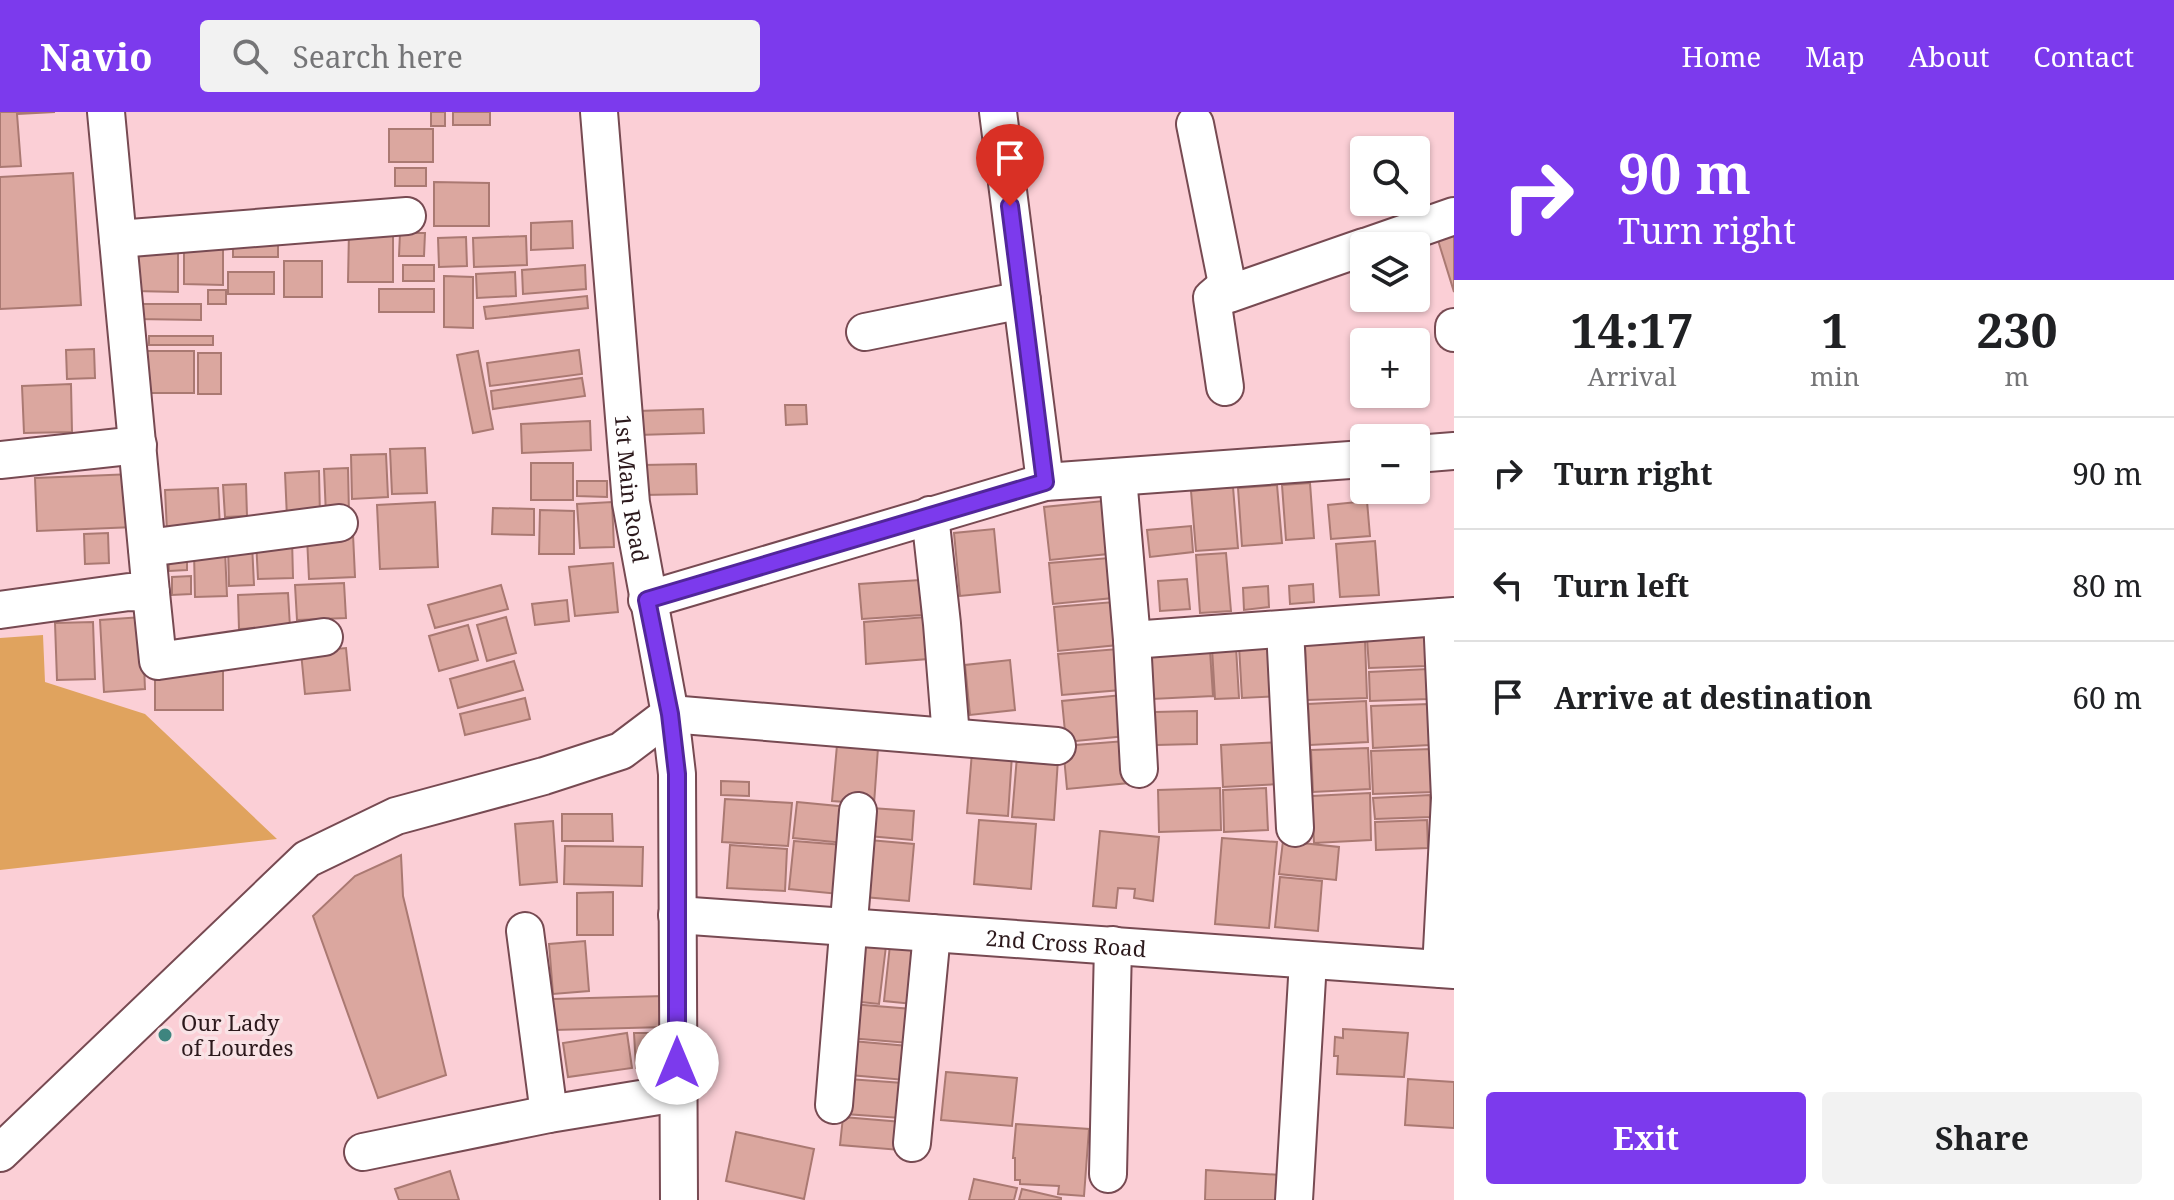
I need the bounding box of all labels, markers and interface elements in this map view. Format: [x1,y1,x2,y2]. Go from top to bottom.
search box [200,20,760,92]
text: Navio [40,30,152,82]
icon: search [228,34,272,78]
text: Search here [292,36,463,77]
text: Home [1682,37,1761,75]
text: Map [1805,37,1865,75]
text: About [1909,37,1989,75]
text: Contact [2033,37,2134,75]
pin [976,124,1044,206]
text: 90 m [1618,134,1751,210]
icon: arrive [988,136,1032,180]
map controls [1350,136,1430,504]
button: search [1350,136,1430,216]
icon: right [1486,144,1590,248]
text: Turn right [1618,206,1796,255]
button: layers [1350,232,1430,312]
text: 14:17 [1570,297,1694,362]
text: 1 [1821,297,1848,362]
text: 230 [1976,297,2058,362]
button: + [1350,328,1430,408]
text: Arrival [1588,358,1676,394]
text: min [1810,358,1860,394]
text: m [2005,358,2029,394]
street label: 1st Main Road [609,413,657,565]
button: − [1350,424,1430,504]
icon: right [1486,451,1530,495]
text: Turn right [1554,453,1712,494]
text: 90 m [2072,453,2142,494]
icon: left [1486,563,1530,607]
text: Turn left [1554,565,1689,606]
text: 80 m [2072,565,2142,606]
icon: arrive [1486,675,1530,719]
text: Arrive at destination [1554,677,1873,718]
text: 60 m [2072,677,2142,718]
street label: 2nd Cross Road [985,922,1148,963]
place label: Our Lady of Lourdes [181,1007,293,1062]
position arrow [635,1021,719,1105]
marker: Our Lady of Lourdes [156,1026,174,1044]
button: Exit [1486,1092,1806,1184]
button: Share [1822,1092,2142,1184]

